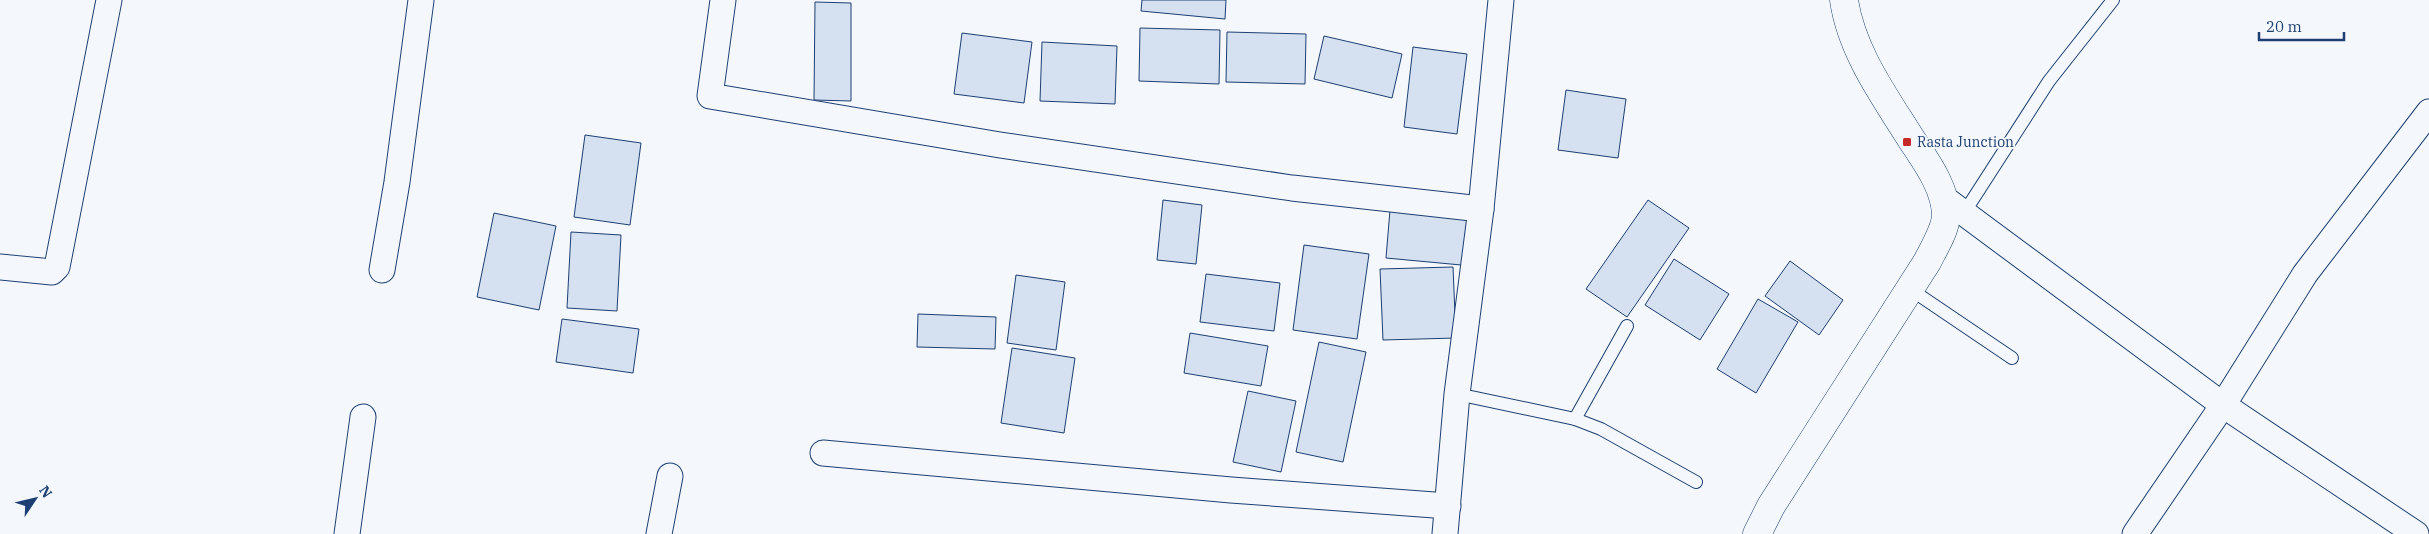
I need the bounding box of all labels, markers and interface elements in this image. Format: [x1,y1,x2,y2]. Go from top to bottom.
scale bar [2259,10,2344,42]
text: 20 m [2266,17,2302,36]
place label: Rasta Junction [1917,133,2014,151]
marker: Rasta Junction [1901,136,1913,148]
north arrow [10,474,60,524]
text: N [35,482,56,501]

